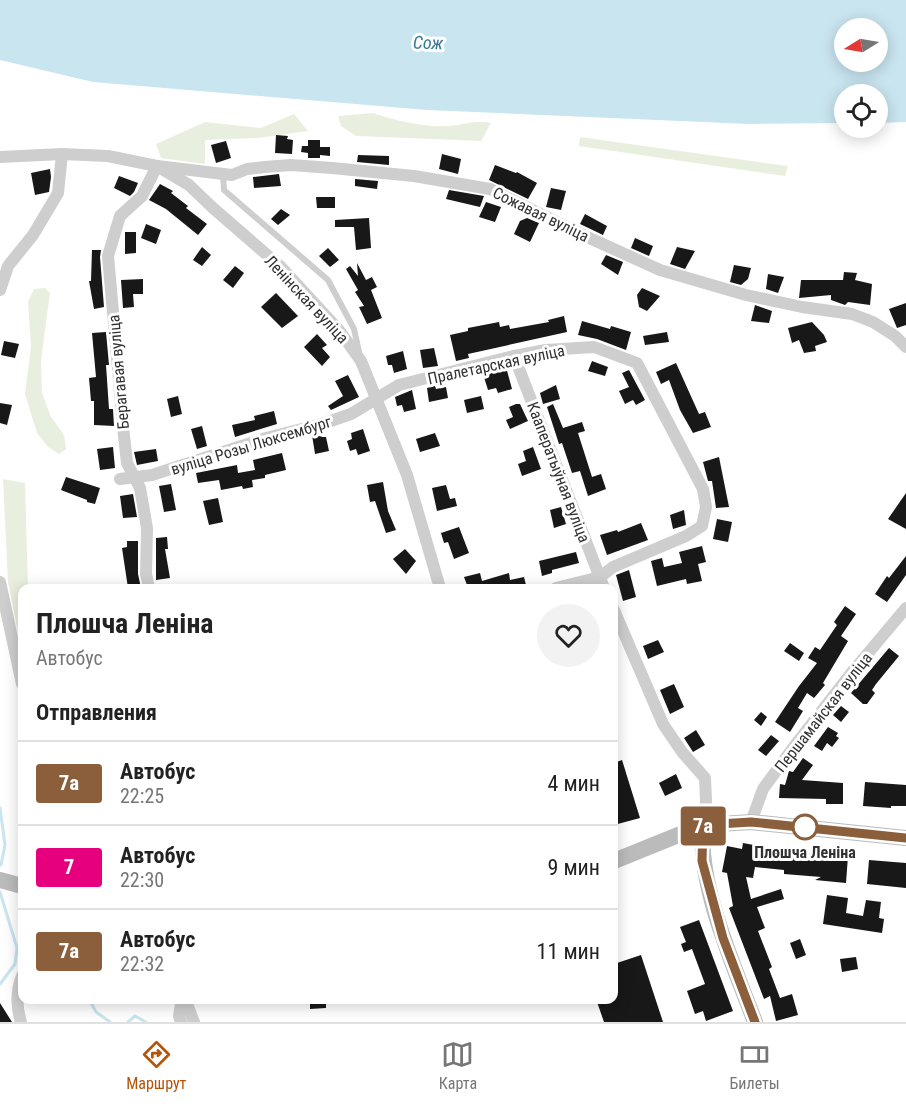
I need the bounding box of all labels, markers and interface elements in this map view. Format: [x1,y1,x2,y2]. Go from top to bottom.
north arrow [834,18,888,72]
map controls [834,18,888,138]
water label: Сож [413,31,444,54]
button: locate [834,84,888,138]
street label: Сожавая вуліца [490,183,592,246]
street label: Ленінская вуліца [261,251,352,347]
street label: Берагавая вуліца [104,314,133,430]
street label: Пралетарская вуліца [426,341,566,388]
street label: Кааператыўная вуліца [523,399,594,545]
street label: вуліца Розы Люксембург [169,412,334,479]
button: heart [537,604,600,667]
text: Плошча Леніна [36,607,214,640]
text: Автобус [36,646,103,670]
street label: Першамайская вуліца [771,649,876,776]
text: Отправления [36,700,157,725]
text: Автобус [120,759,195,784]
text: 7а [59,771,79,795]
text: 4 мин [547,771,600,796]
text: 22:25 [120,784,164,808]
line badge: 7а [676,806,730,846]
text: 7а [693,814,713,838]
marker: Плошча Леніна [792,814,818,840]
text: Автобус [120,843,195,868]
place label: Плошча Леніна [754,843,856,862]
text: 7 [64,855,74,879]
text: 9 мин [547,855,600,880]
text: 22:30 [120,868,164,892]
text: Автобус [120,927,195,952]
text: 7а [59,939,79,963]
text: 11 мин [537,939,600,964]
text: 22:32 [120,952,164,976]
tab: Маршрут [126,1038,186,1093]
tab: Карта [439,1038,477,1093]
tab: Билеты [730,1038,780,1093]

